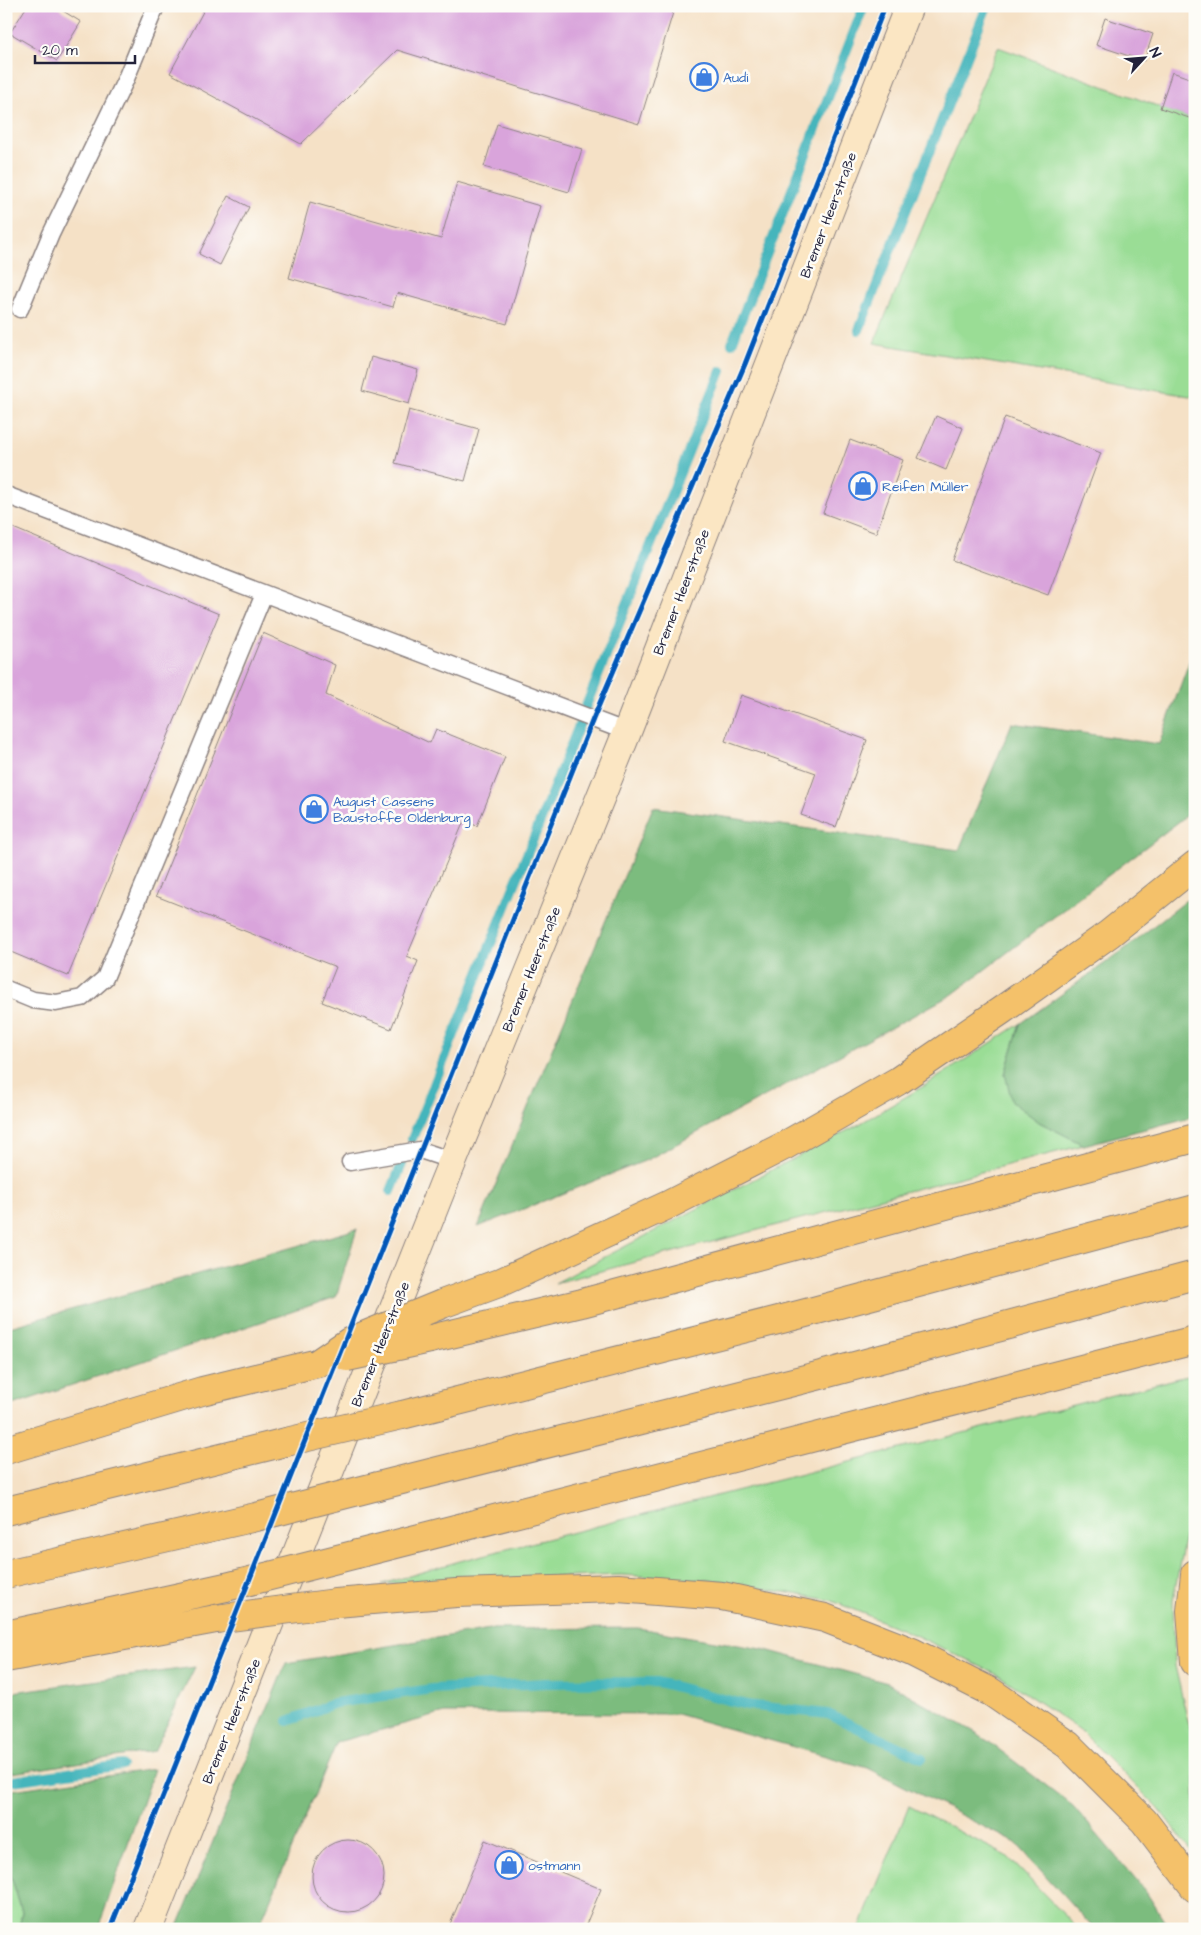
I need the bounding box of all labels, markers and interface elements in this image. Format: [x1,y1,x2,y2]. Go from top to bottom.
scale bar [35,32,135,64]
north arrow [1118,32,1168,82]
text: 20 m [42,40,78,61]
text: N [1144,44,1166,61]
shop icon: Audi [689,62,719,92]
place label: Audi [723,68,748,88]
street label: Bremer Heerstraße [796,149,862,281]
shop icon: Reifen Müller [848,471,878,501]
place label: Reifen Müller [882,477,969,497]
street label: Bremer Heerstraße [649,526,715,658]
place label: August Cassens Baustoffe Oldenburg [333,792,471,828]
shop icon: August Cassens Baustoffe Oldenburg [299,794,329,824]
street label: Bremer Heerstraße [498,903,566,1035]
street label: Bremer Heerstraße [347,1278,415,1410]
street label: Bremer Heerstraße [198,1655,266,1787]
shop icon: ostmann [494,1850,524,1880]
place label: ostmann [528,1856,581,1876]

